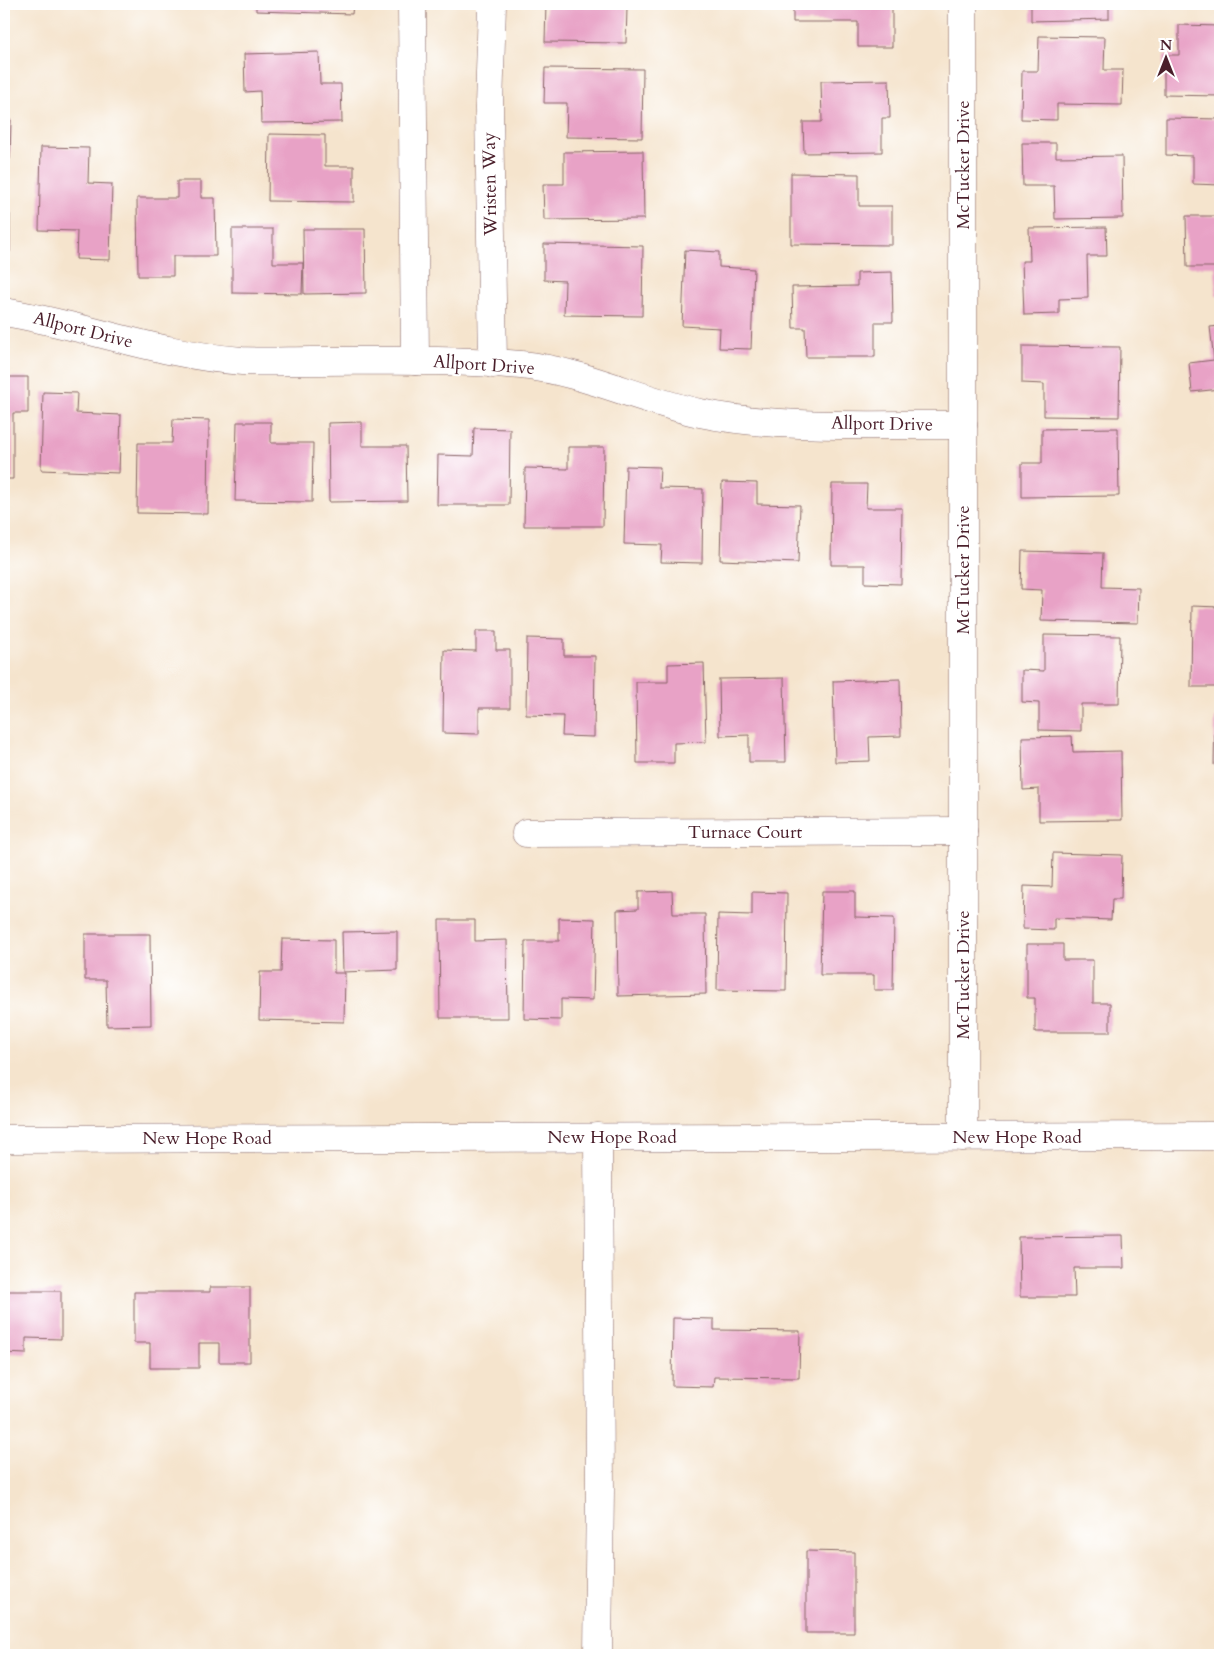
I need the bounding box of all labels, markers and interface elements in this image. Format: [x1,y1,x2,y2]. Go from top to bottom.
north arrow [1142,32,1192,82]
text: N [1160,36,1172,55]
street label: McTucker Drive [951,100,976,230]
street label: Wristen Way [477,131,503,237]
street label: Allport Drive [31,306,135,354]
street label: Allport Drive [432,349,536,381]
street label: Allport Drive [831,411,933,437]
street label: McTucker Drive [951,505,976,635]
street label: Turnace Court [688,820,803,845]
street label: McTucker Drive [951,910,976,1040]
street label: New Hope Road [547,1125,677,1150]
street label: New Hope Road [952,1125,1082,1150]
street label: New Hope Road [142,1126,272,1151]

